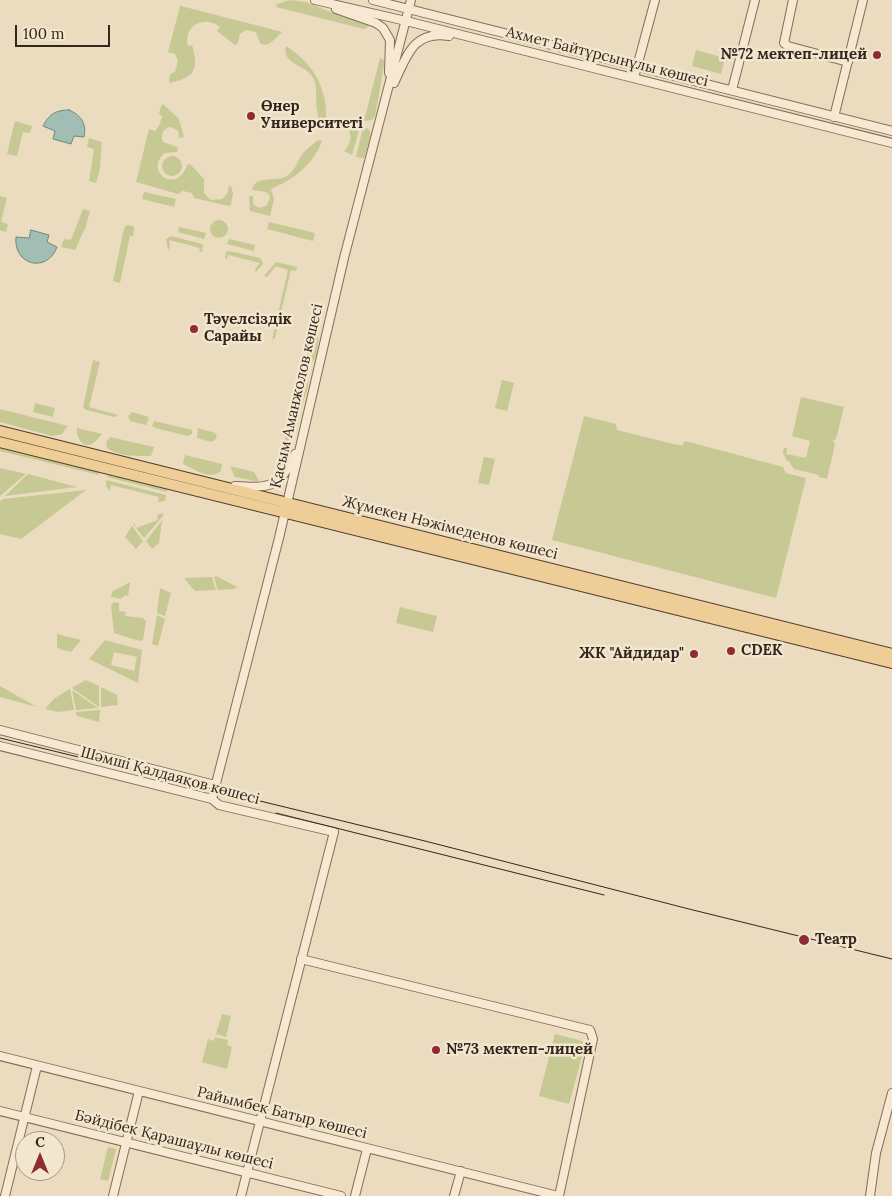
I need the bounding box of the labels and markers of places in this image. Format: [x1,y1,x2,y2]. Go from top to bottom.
place label: №72 мектеп-лицей [721,46,867,64]
marker: №72 мектеп-лицей [871,49,883,61]
place label: Өнер Университеті [261,98,363,133]
marker: Өнер Университеті [245,110,257,122]
place label: Тәуелсіздік Сарайы [204,311,292,346]
marker: Тәуелсіздік Сарайы [188,323,200,335]
place label: CDEK [741,642,783,660]
place label: ЖК "Айдидар" [579,645,684,663]
marker: CDEK [725,645,737,657]
marker: ЖК "Айдидар" [688,648,700,660]
place label: Театр [815,931,857,949]
marker: Театр [797,933,811,947]
place label: №73 мектеп-лицей [446,1041,593,1059]
marker: №73 мектеп-лицей [430,1044,442,1056]

